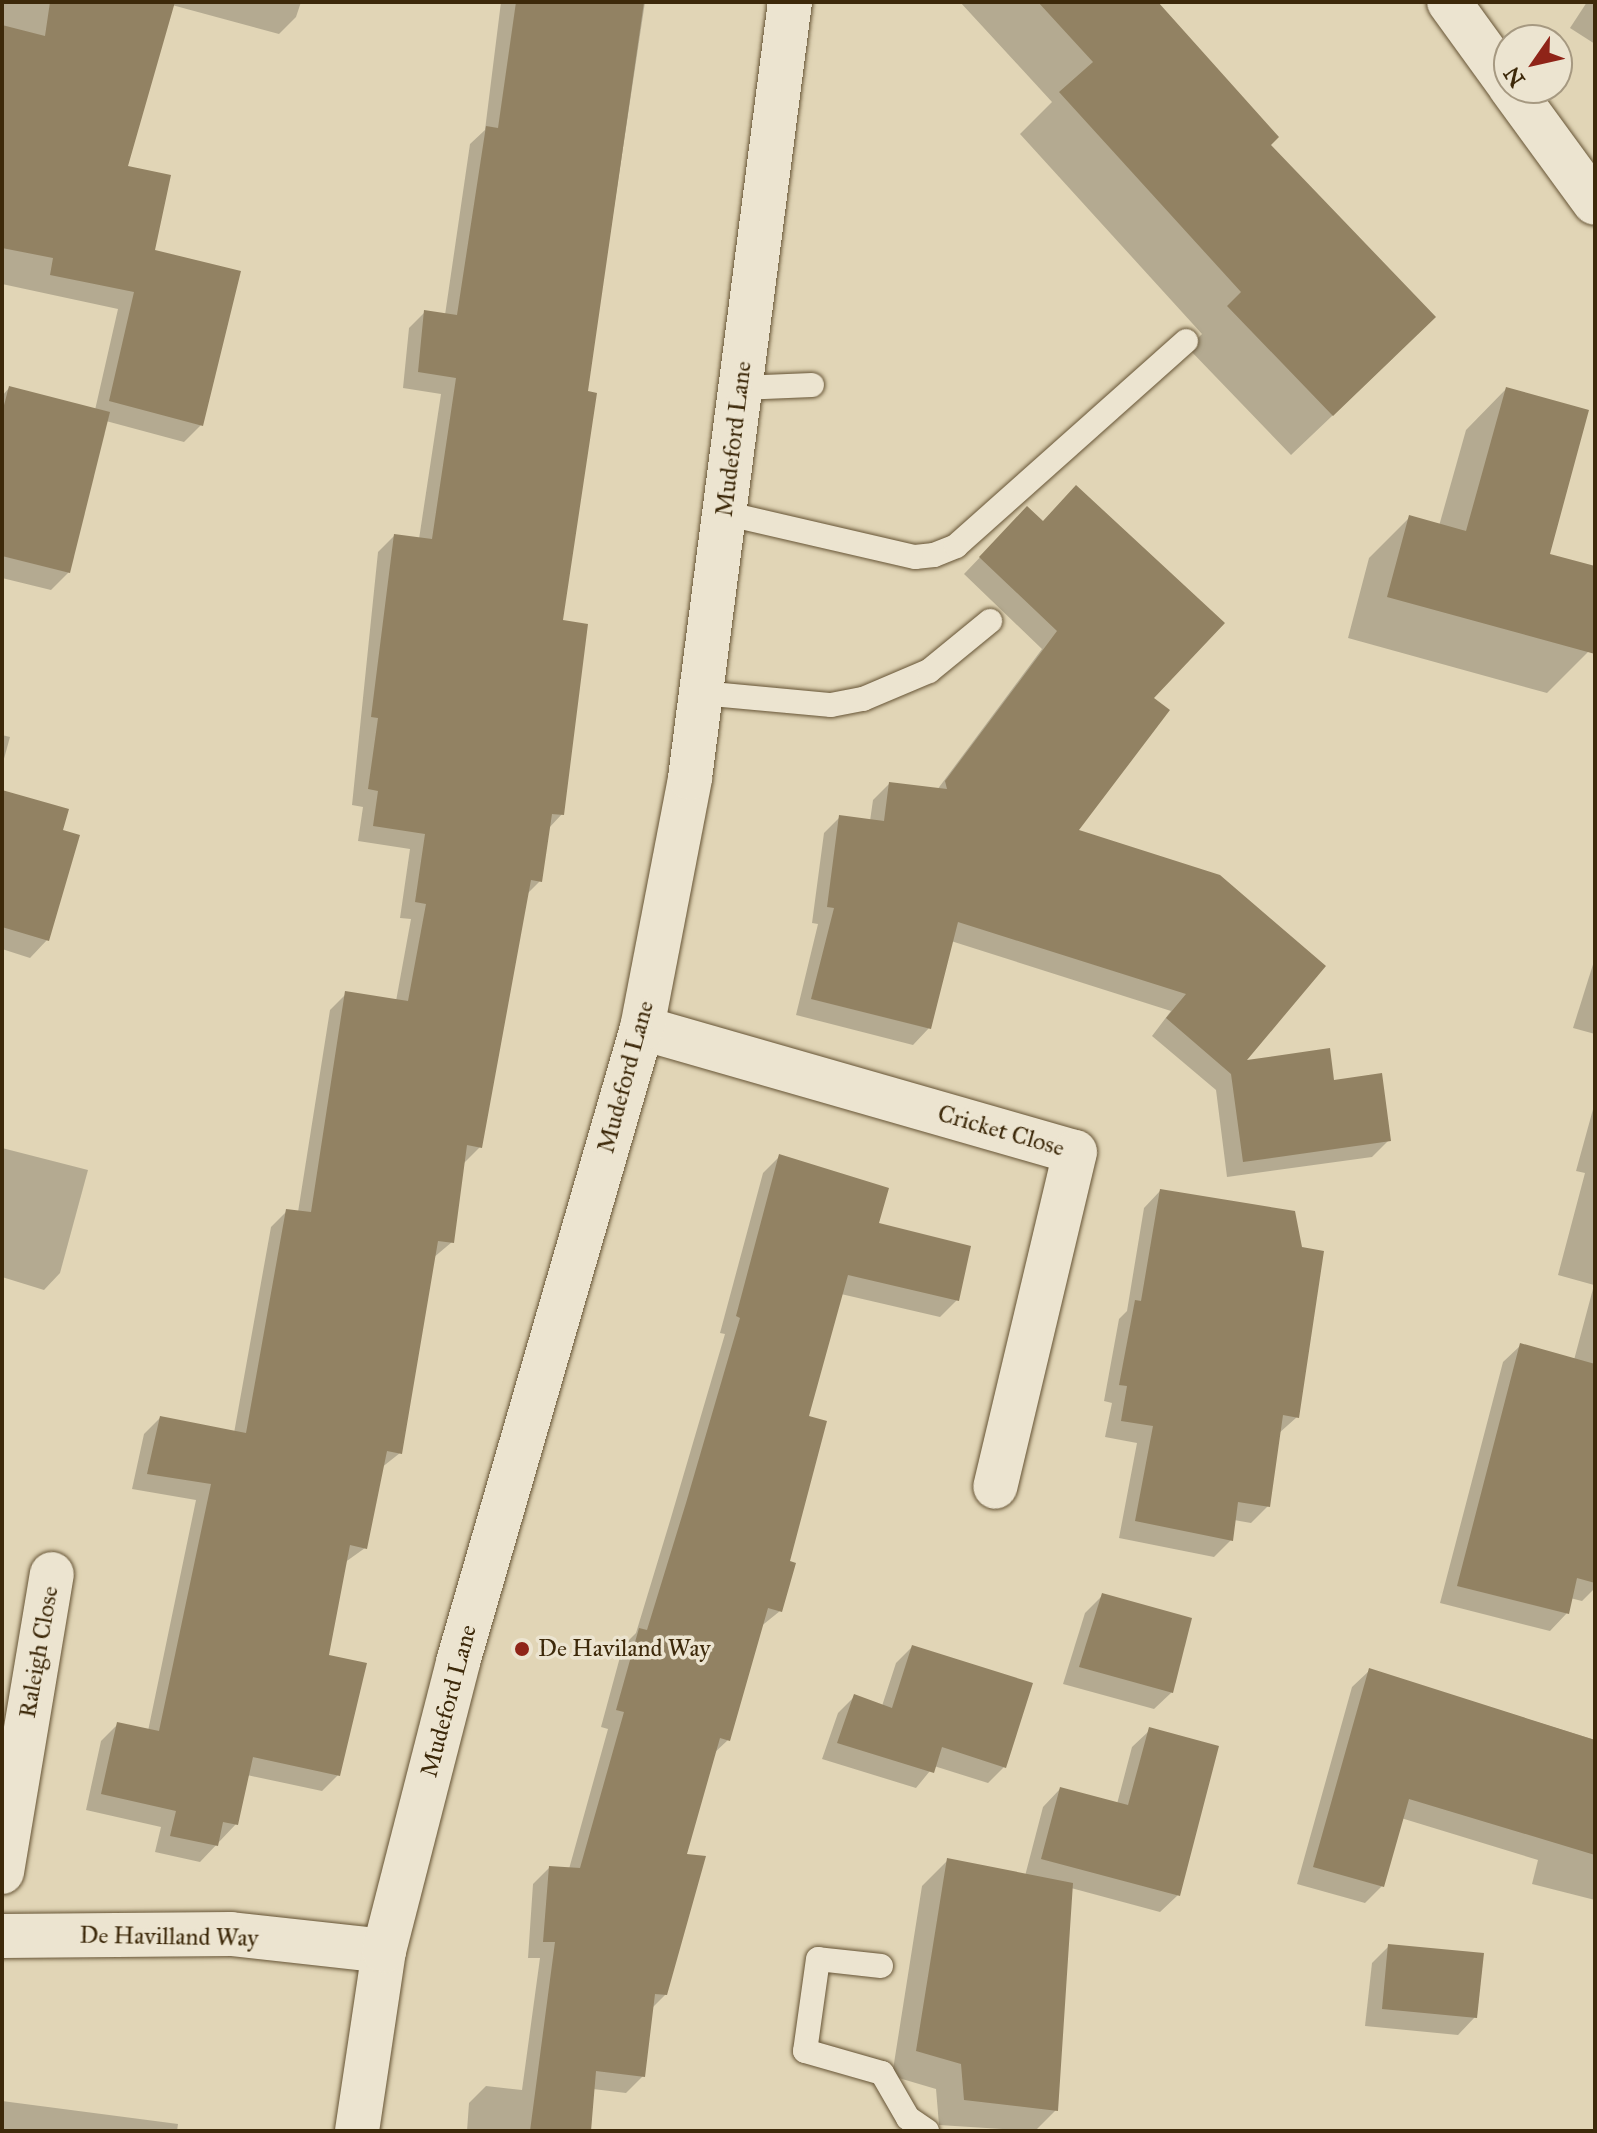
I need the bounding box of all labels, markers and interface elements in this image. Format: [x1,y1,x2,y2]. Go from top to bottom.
north arrow [1493,24,1573,104]
text: N [1498,61,1531,92]
street label: Mudeford Lane [710,360,758,518]
street label: Mudeford Lane [592,998,660,1156]
street label: Cricket Close [934,1099,1068,1163]
street label: Raleigh Close [13,1584,65,1720]
street label: Mudeford Lane [415,1622,483,1780]
place label: De Haviland Way [538,1635,711,1663]
marker: De Haviland Way [513,1640,531,1658]
street label: De Havilland Way [79,1921,259,1953]

